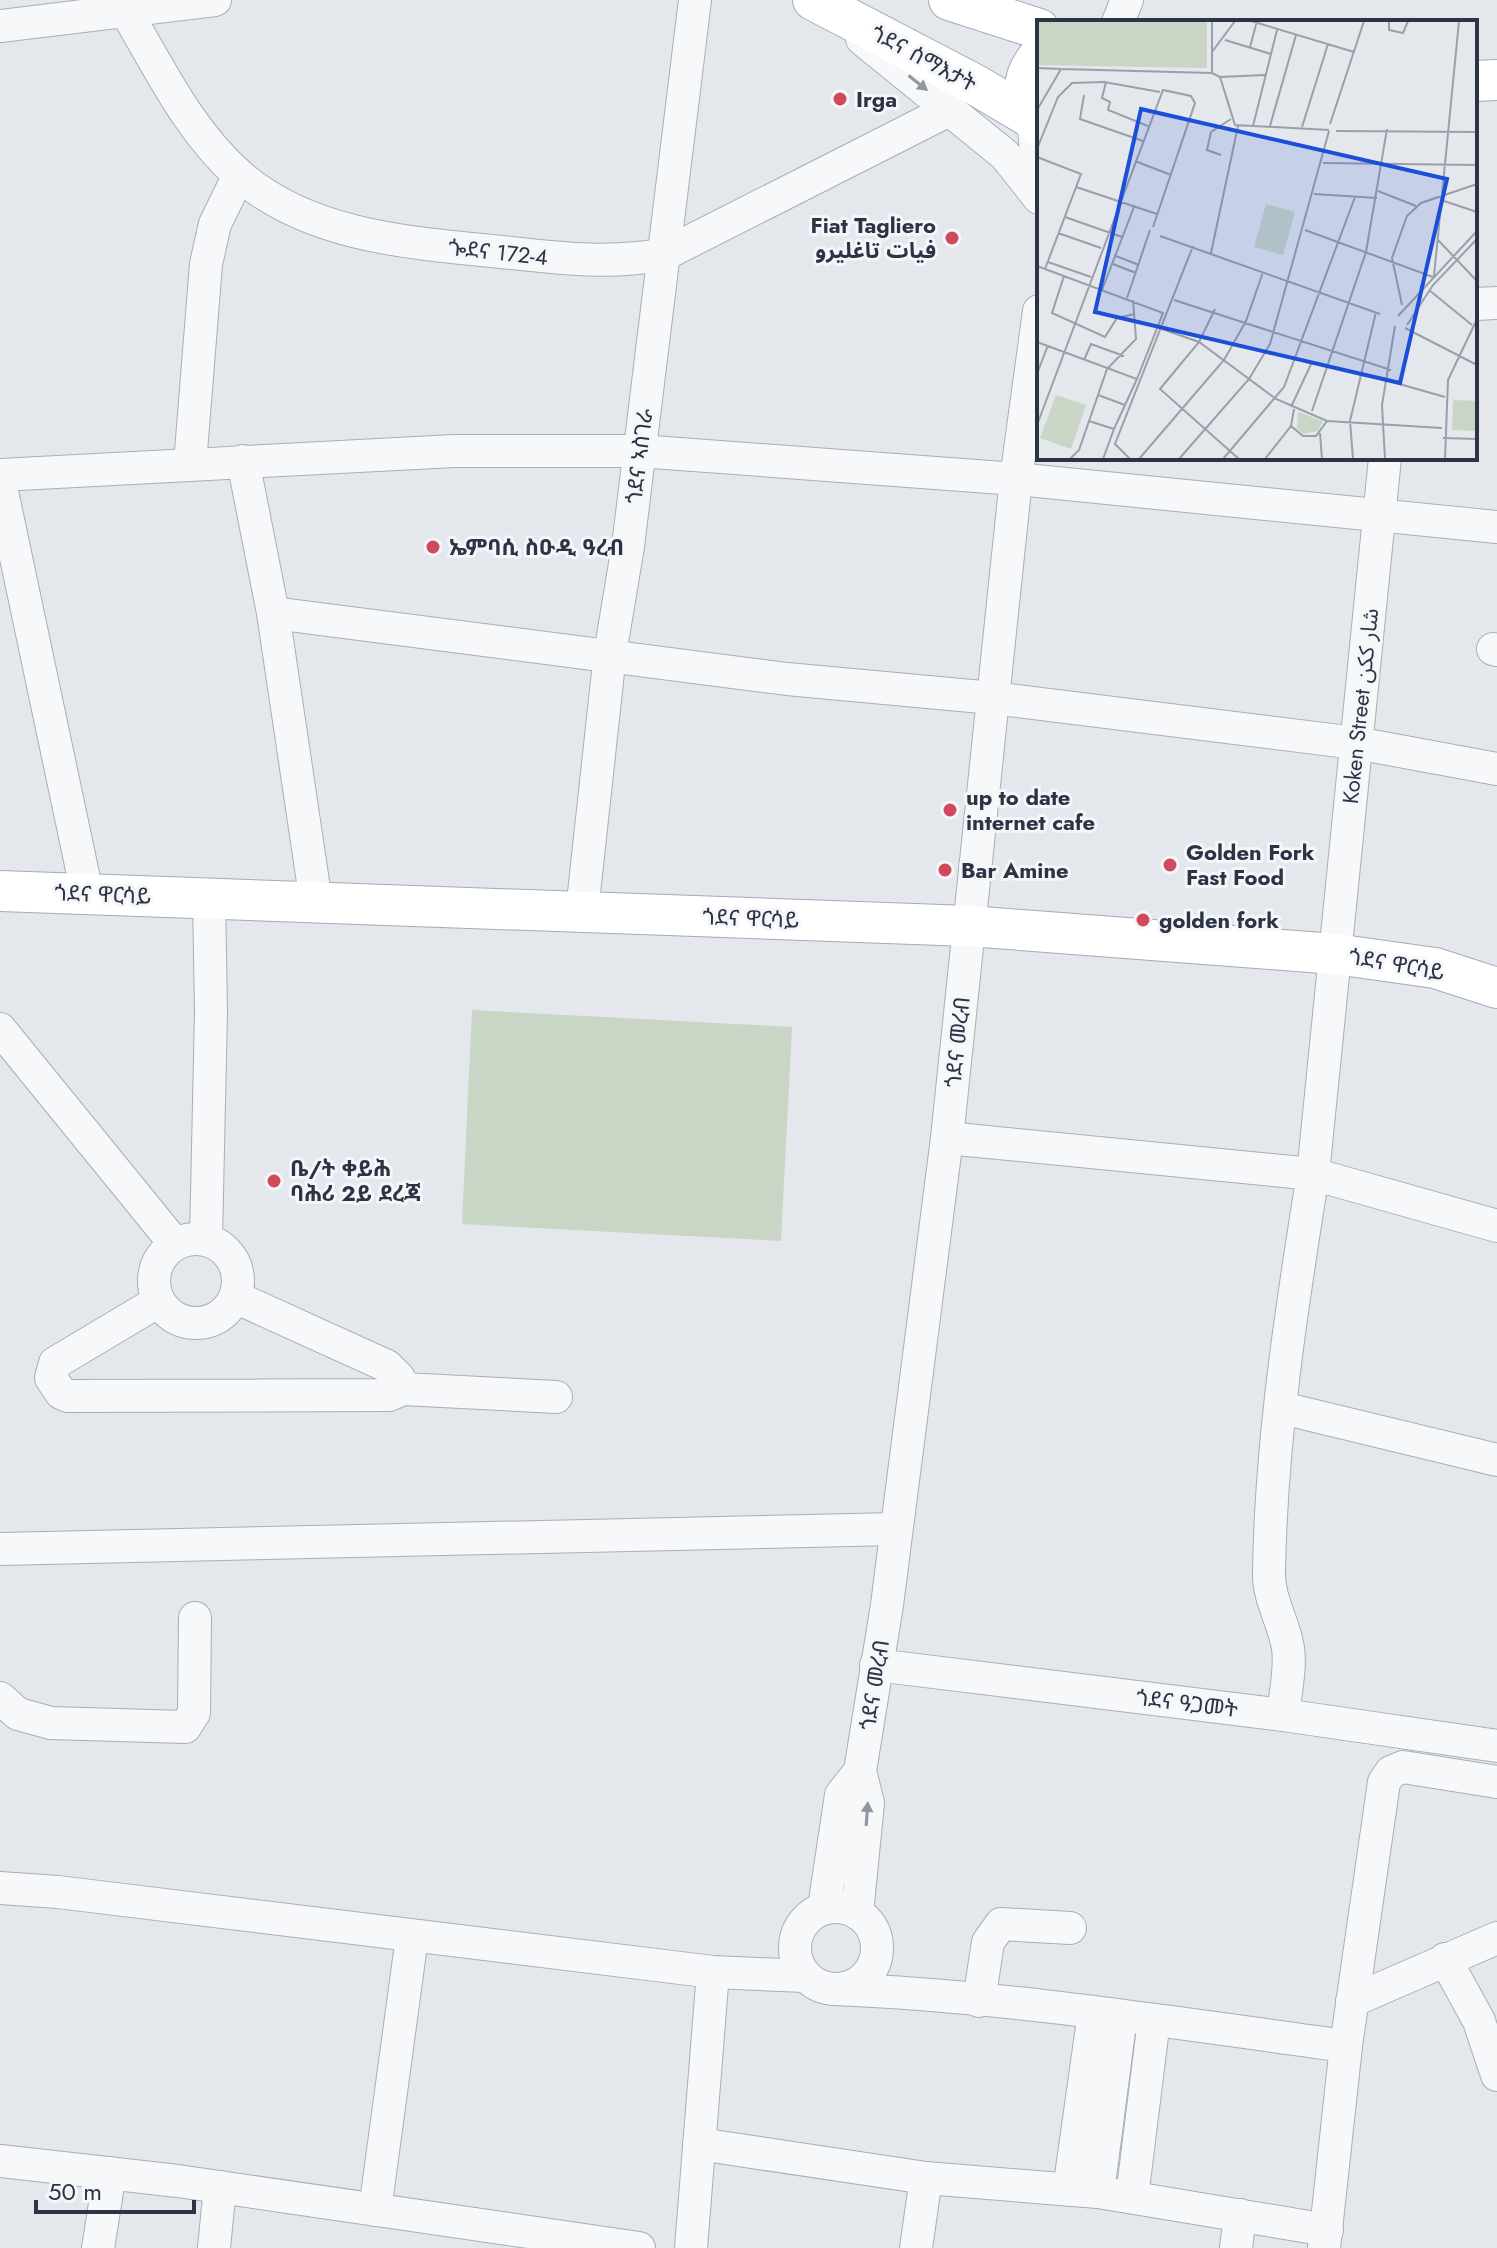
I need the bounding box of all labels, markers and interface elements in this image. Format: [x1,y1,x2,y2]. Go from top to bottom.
street label: ጎደና ሰማእታት [865,17,983,99]
inset map [1037,20,1477,460]
one-way arrow [908,74,928,90]
place label: Irga [856,83,897,115]
marker: Irga [831,90,849,108]
place label: Fiat Tagliero فيات تاغليرو [811,209,936,266]
marker: Fiat Tagliero فيات تاغليرو [943,229,961,247]
street label: ጐደና 172-4 [447,231,550,273]
street label: ጎደና ኣስገራ [617,406,661,505]
place label: ኤምባሲ ስዑዲ ዓረብ [449,531,624,563]
marker: ኤምባሲ ስዑዲ ዓረብ [424,538,442,556]
street label: Koken Street شار ككن [1334,607,1386,805]
place label: up to date internet cafe [966,781,1095,838]
marker: up to date internet cafe [941,801,959,819]
place label: Golden Fork Fast Food [1186,836,1315,893]
place label: Bar Amine [961,854,1069,886]
marker: Golden Fork Fast Food [1161,856,1179,874]
marker: Bar Amine [936,861,954,879]
street label: ጎደና ዋርሳይ [54,876,152,912]
street label: ጎደና ዋርሳይ [702,900,800,936]
place label: golden fork [1159,904,1279,936]
marker: golden fork [1134,911,1152,929]
street label: ጎደና ዋርሳይ [1346,940,1448,988]
street label: ጎደና መረብ [936,995,978,1089]
place label: ቤ/ት ቀይሕ ባሕሪ 2ይ ደረጃ [290,1152,421,1209]
marker: ቤ/ት ቀይሕ ባሕሪ 2ይ ደረጃ [265,1172,283,1190]
street label: ጎደና መረብ [851,1637,897,1733]
street label: ጎደና ዓጋመት [1134,1681,1240,1725]
one-way arrow [861,1801,874,1826]
scale bar [36,2164,194,2214]
text: 50 m [48,2174,102,2209]

